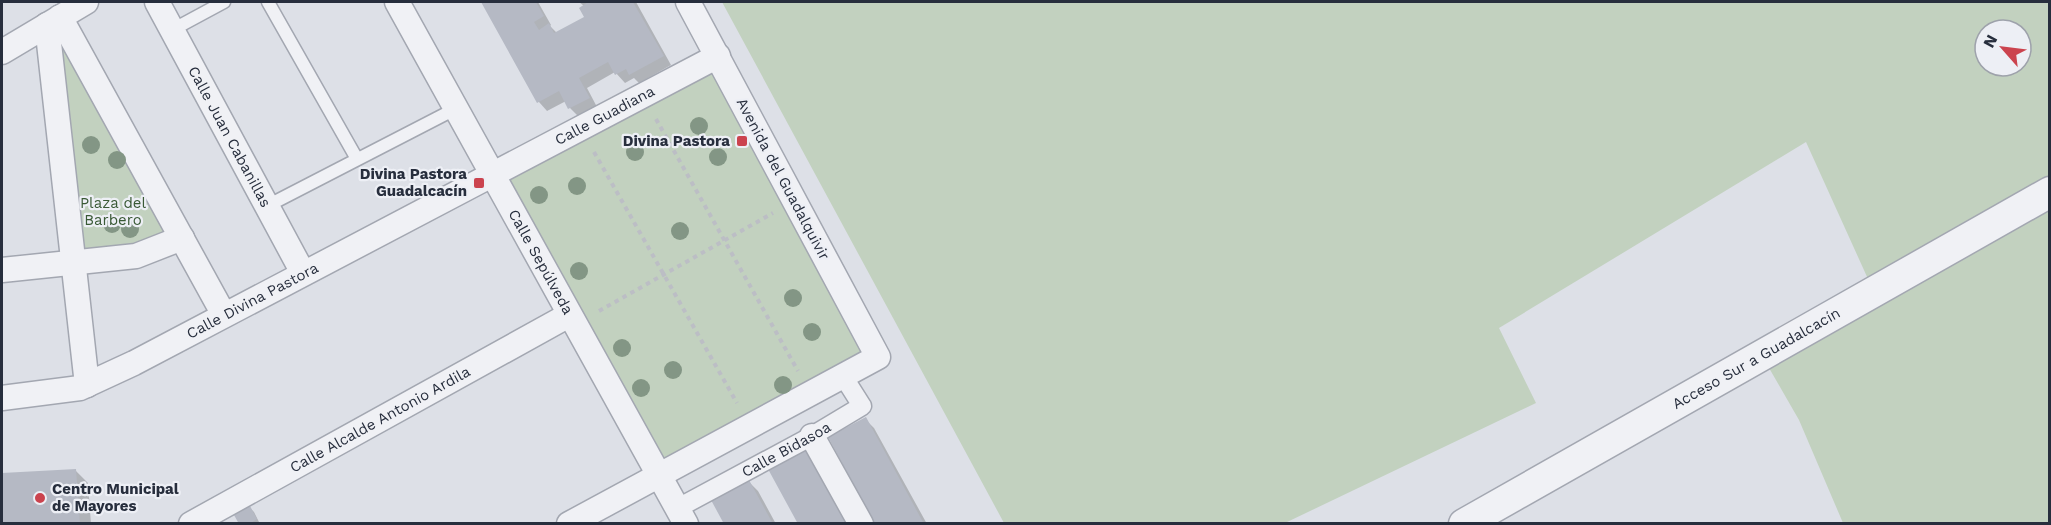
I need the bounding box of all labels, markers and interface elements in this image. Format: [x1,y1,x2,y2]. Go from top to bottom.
north arrow [1973,18,2033,78]
text: N [1979,31,2001,51]
street label: Calle Juan Cabanillas [184,63,275,210]
street label: Calle Guadiana [552,82,658,149]
street label: Avenida del Guadalquivir [733,95,833,263]
place label: Divina Pastora [623,132,730,150]
marker: Divina Pastora [735,134,749,148]
place label: Divina Pastora Guadalcacín [360,165,467,200]
marker: Divina Pastora Guadalcacín [472,176,486,190]
park label: Plaza del Barbero [80,194,146,229]
street label: Calle Sepúlveda [505,206,577,318]
street label: Calle Divina Pastora [184,259,322,343]
street label: Acceso Sur a Guadalcacín [1669,304,1843,413]
street label: Calle Alcalde Antonio Ardila [287,362,474,477]
street label: Calle Bidasoa [739,418,834,481]
place label: Centro Municipal de Mayores [52,480,179,515]
marker: Centro Municipal de Mayores [33,491,47,505]

